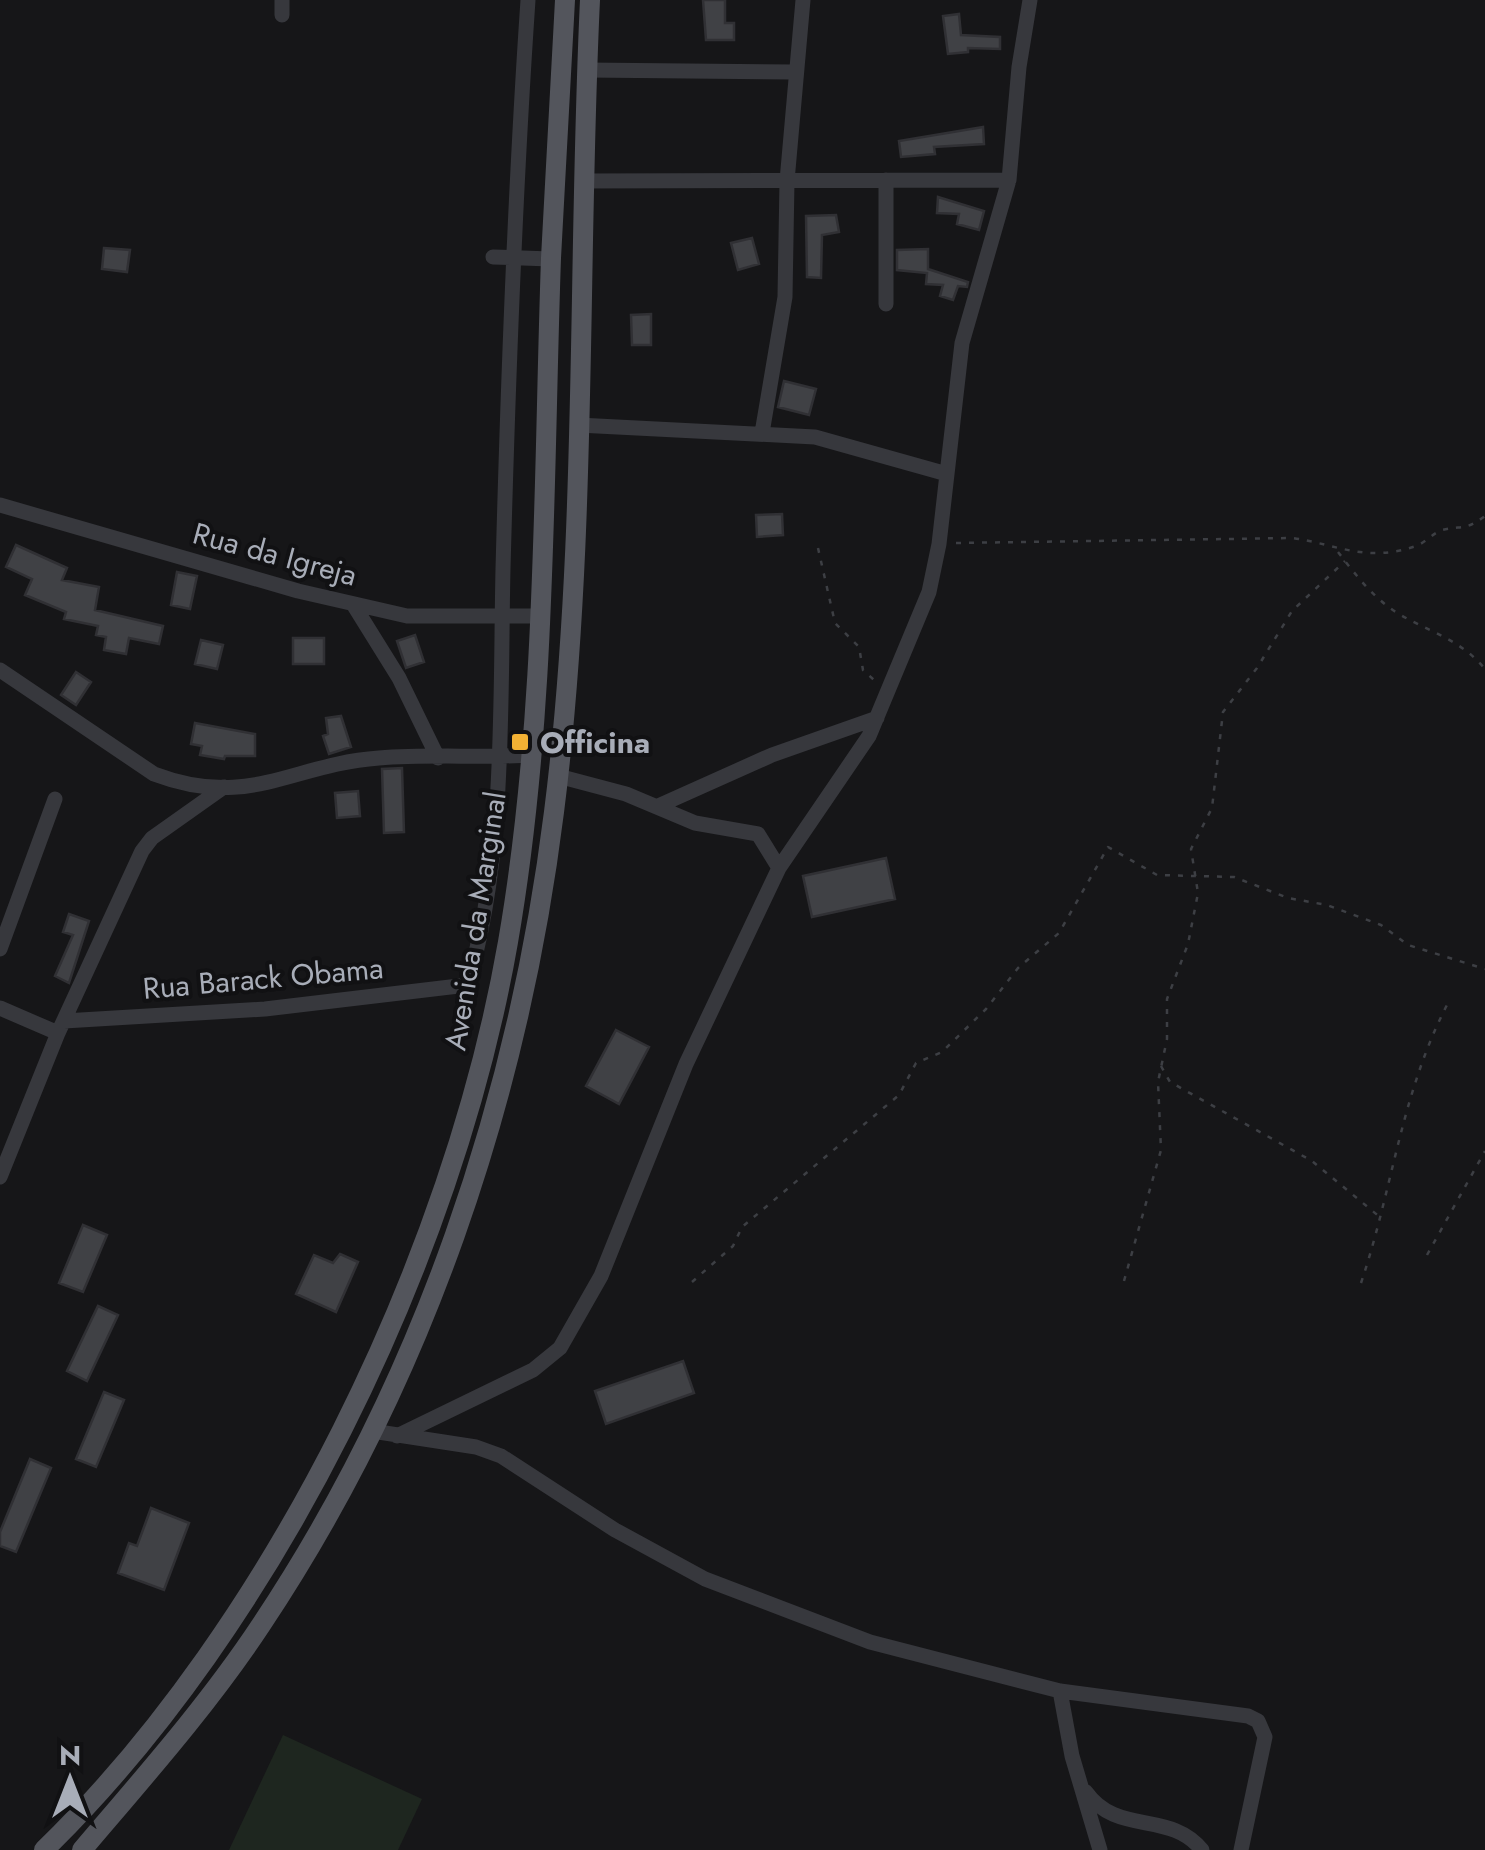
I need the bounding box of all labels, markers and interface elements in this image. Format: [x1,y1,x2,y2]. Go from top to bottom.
street label: Rua da Igreja [188,511,362,597]
place label: Officina [540,721,650,764]
marker: Officina [509,731,531,753]
street label: Avenida da Marginal [433,788,517,1054]
street label: Rua Barack Obama [141,946,385,1010]
north arrow [20,1730,120,1830]
text: N [59,1735,81,1776]

